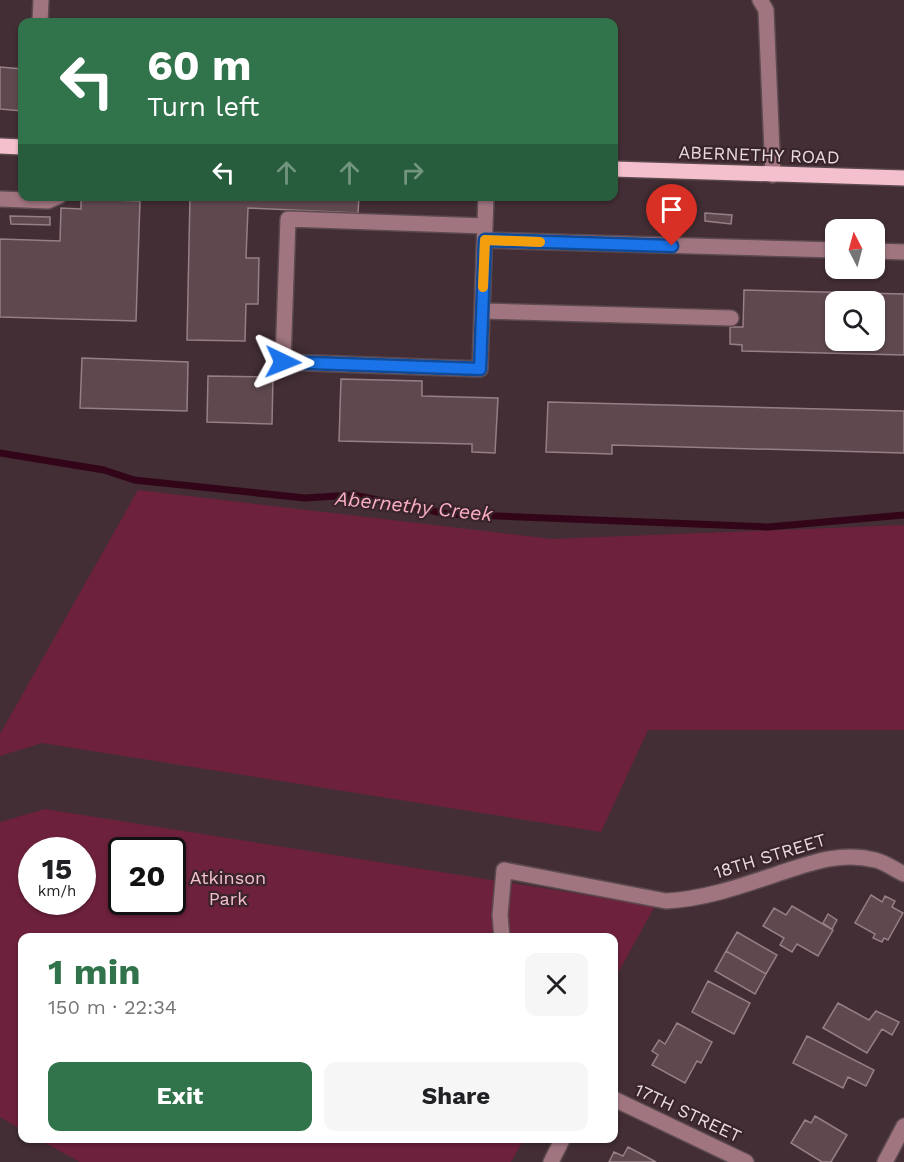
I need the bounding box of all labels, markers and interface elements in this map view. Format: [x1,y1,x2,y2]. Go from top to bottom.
text: 60 m [147,41,251,90]
icon: left [48,42,126,120]
text: Turn left [147,91,259,123]
street label: ABERNETHY ROAD [678,141,840,168]
icon: left [207,156,240,189]
icon: ahead [270,156,303,189]
icon: ahead [333,156,366,189]
icon: right [396,156,429,189]
pin [646,184,697,246]
icon: arrive [655,193,688,226]
north arrow [825,219,885,279]
map controls [825,219,885,351]
button: search [825,291,885,351]
position arrow [251,330,315,394]
water label: Abernethy Creek [333,486,495,526]
street label: 18TH STREET [711,828,829,883]
speed limit sign: 20 [108,837,186,915]
text: 15 [42,851,72,886]
park label: Atkinson Park [190,867,266,909]
text: km/h [38,882,76,900]
text: 1 min [48,951,140,993]
button: close [525,953,588,1016]
text: 150 m · 22:34 [48,995,177,1019]
button: Exit [48,1062,312,1131]
button: Share [324,1062,588,1131]
street label: 17TH STREET [632,1079,745,1146]

